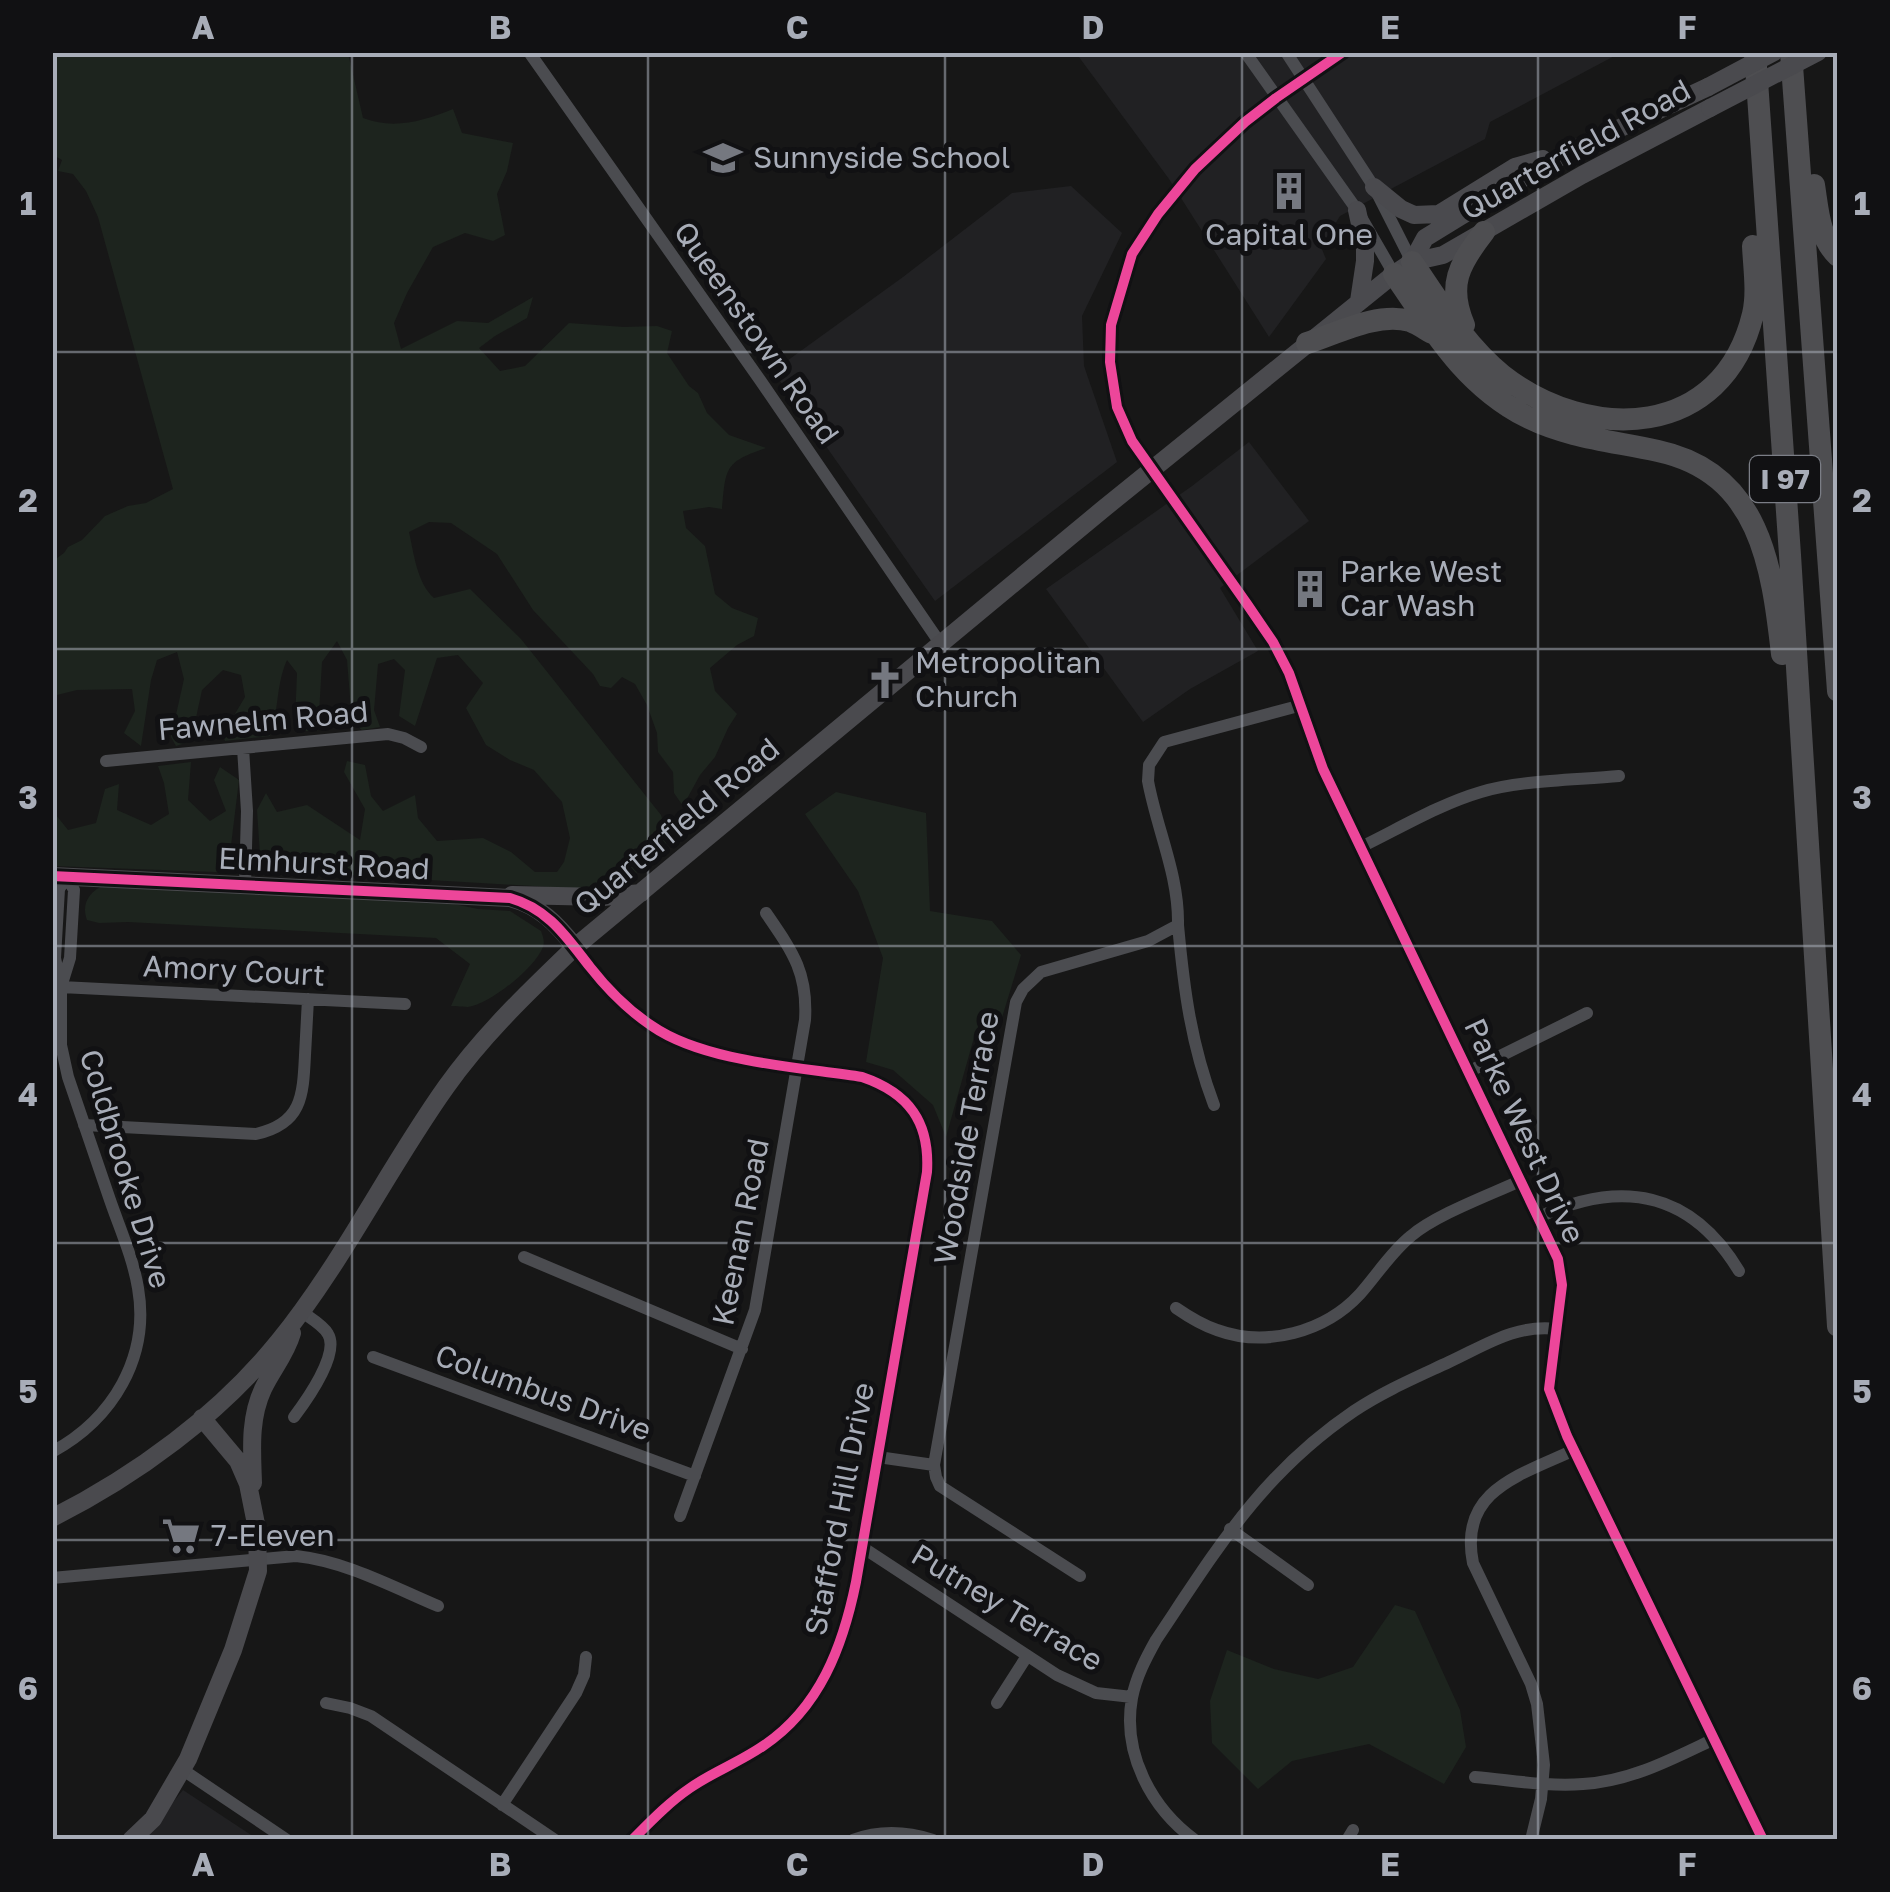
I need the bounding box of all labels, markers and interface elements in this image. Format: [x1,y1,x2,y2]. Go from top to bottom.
text: A [192,8,215,46]
text: B [489,8,511,46]
text: C [786,8,808,46]
text: D [1082,8,1104,46]
text: E [1380,8,1400,46]
text: F [1677,8,1697,46]
street label: Quarterfield Road [1455,71,1696,227]
school or university icon: Sunnyside School [702,137,744,179]
place label: Sunnyside School [753,139,1010,175]
building icon: Capital One [1268,170,1310,212]
text: 1 [20,184,36,222]
text: 1 [1854,184,1870,222]
street label: Queenstown Road [667,214,847,450]
place label: Capital One [1205,216,1373,252]
road number: I 97 [1750,456,1820,502]
text: 2 [18,481,38,519]
text: 2 [1852,481,1872,519]
place label: Parke West Car Wash [1340,553,1502,623]
building icon: Parke West Car Wash [1289,568,1331,610]
place label: Metropolitan Church [915,644,1101,714]
church icon: Metropolitan Church [864,659,906,701]
street label: Fawnelm Road [156,693,370,747]
street label: Quarterfield Road [567,730,786,922]
text: 3 [18,778,38,816]
text: 3 [1852,778,1872,816]
street label: Elmhurst Road [217,839,431,887]
street label: Amory Court [142,947,326,993]
street label: Woodside Terrace [926,1008,1006,1267]
street label: Parke West Drive [1457,1012,1593,1249]
street label: Coldbrooke Drive [73,1045,179,1292]
text: 4 [18,1075,38,1113]
text: 4 [1852,1075,1872,1113]
street label: Keenan Road [704,1135,776,1328]
street label: Columbus Drive [431,1336,656,1448]
text: 5 [18,1372,38,1410]
text: 5 [1852,1372,1872,1410]
street label: Stafford Hill Drive [797,1379,881,1638]
supermarket icon: 7-Eleven [160,1515,202,1557]
place label: 7-Eleven [211,1517,335,1553]
street label: Putney Terrace [905,1536,1110,1678]
text: 6 [18,1669,38,1707]
text: 6 [1852,1669,1872,1707]
text: A [192,1845,215,1883]
text: B [489,1845,511,1883]
text: C [786,1845,808,1883]
text: D [1082,1845,1104,1883]
text: E [1380,1845,1400,1883]
text: F [1677,1845,1697,1883]

